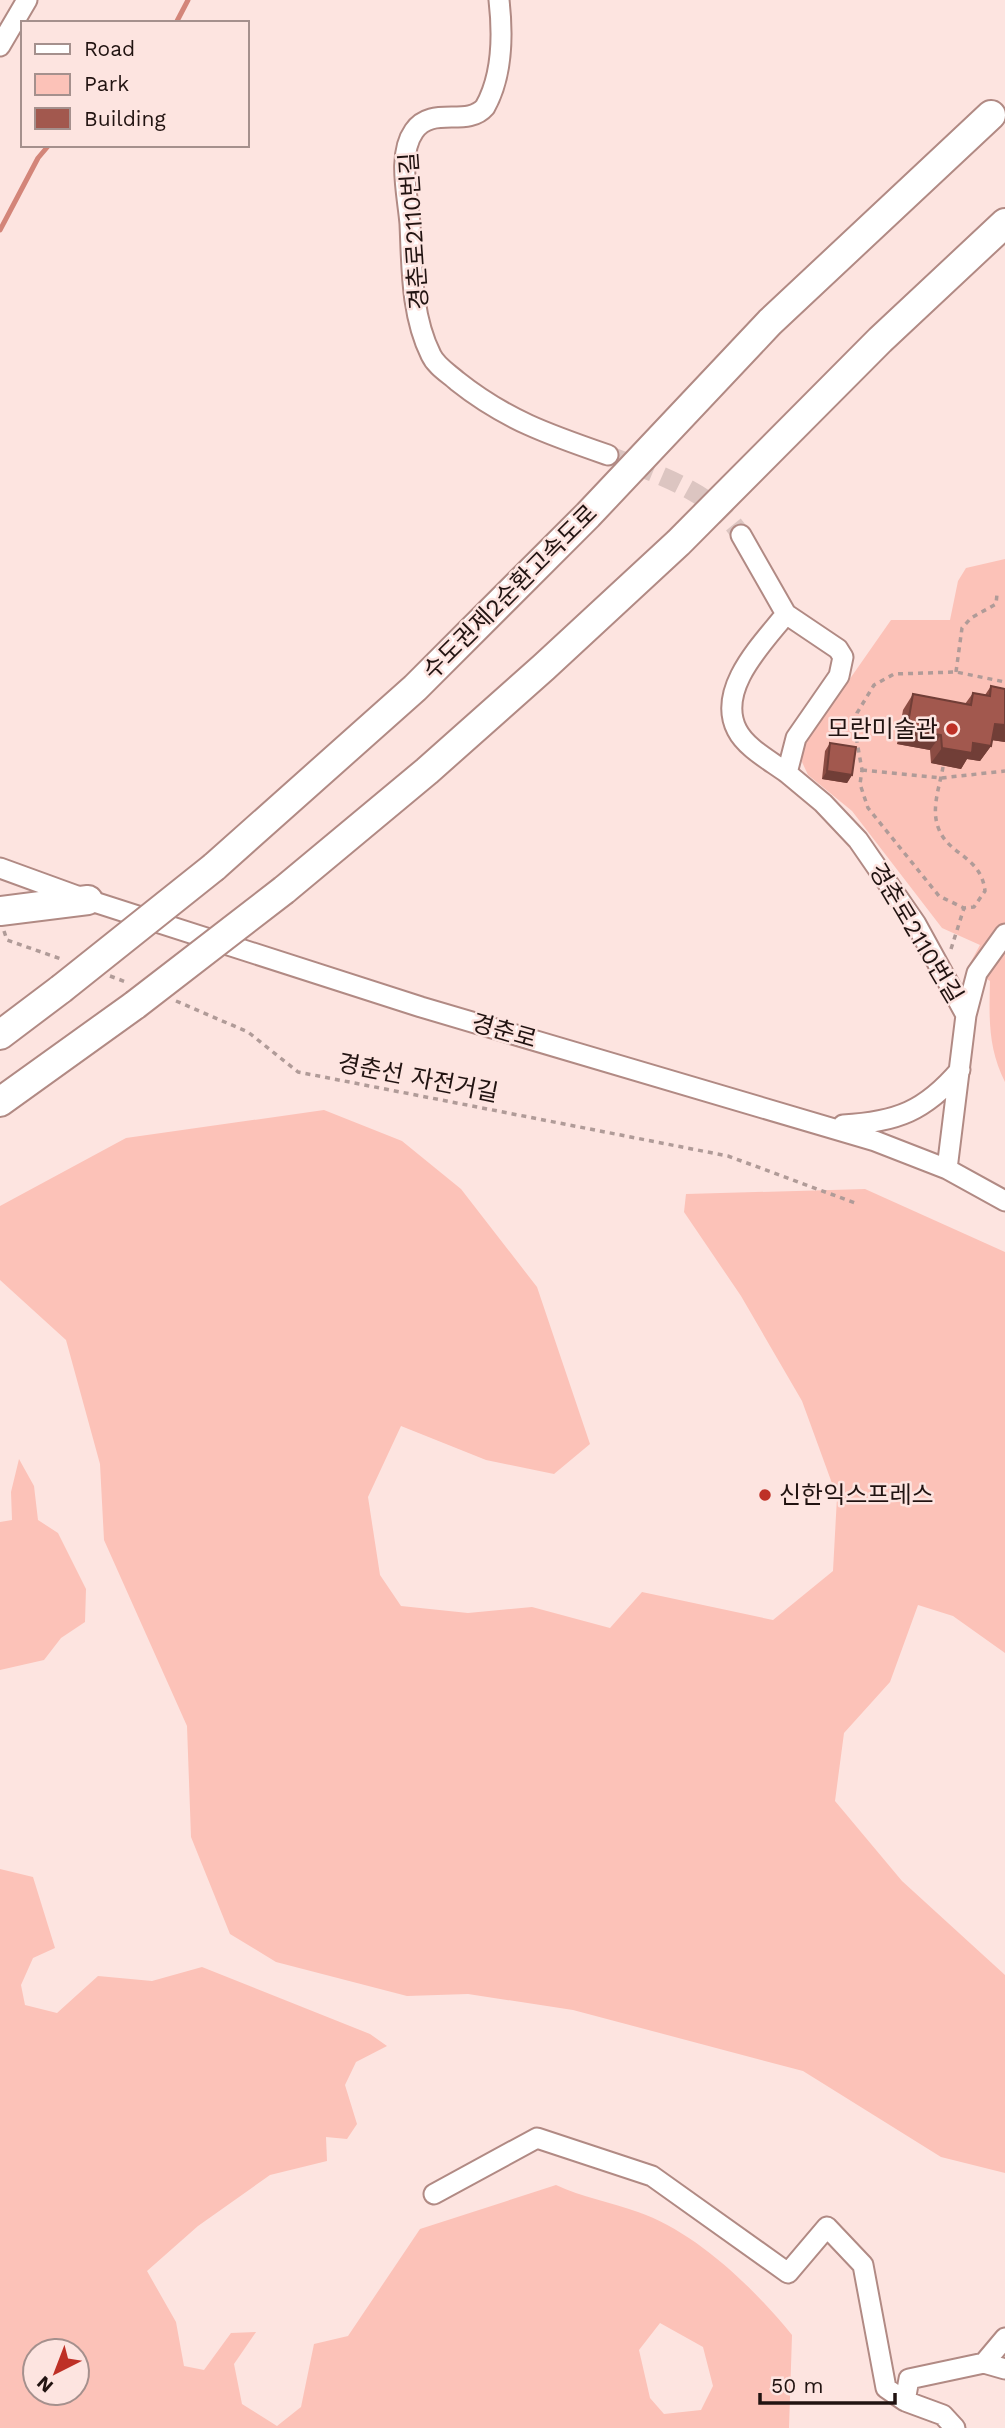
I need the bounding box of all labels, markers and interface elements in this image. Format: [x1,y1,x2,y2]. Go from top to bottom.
legend [21,21,248,147]
text: Road [84,36,135,61]
text: Park [84,71,129,96]
text: Building [84,106,166,131]
street label: 경춘로2110번길 [395,151,433,311]
street label: 수도권제2순환고속도로 [417,499,603,685]
place label: 모란미술관 [828,715,938,743]
marker: 모란미술관 [944,721,960,737]
street label: 경춘로2110번길 [863,858,969,1008]
street label: 경춘로 [468,1008,540,1054]
street label: 경춘선 자전거길 [335,1049,501,1107]
place label: 신한익스프레스 [779,1481,934,1509]
marker: 신한익스프레스 [757,1487,773,1503]
north arrow [21,2337,91,2407]
scale bar [760,2362,895,2406]
text: N [32,2371,58,2398]
text: 50 m [771,2373,823,2398]

